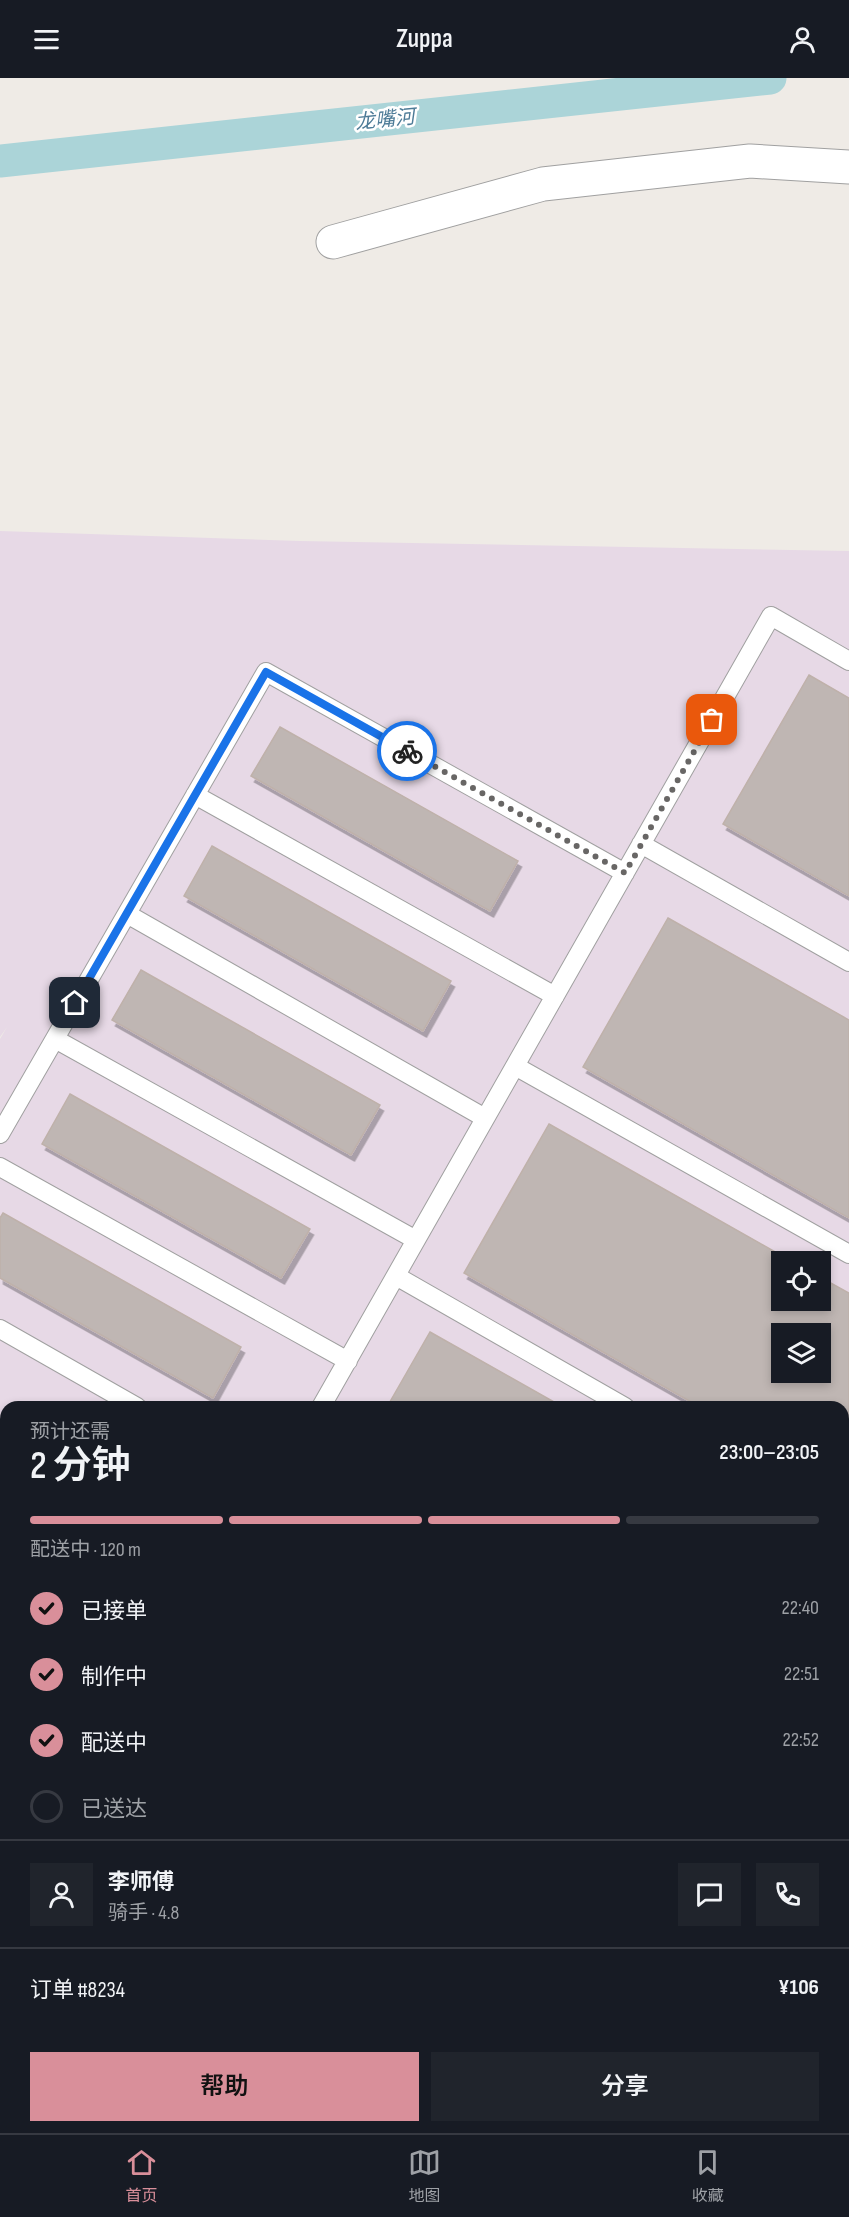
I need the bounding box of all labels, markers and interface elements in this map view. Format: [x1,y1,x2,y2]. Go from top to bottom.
icon: menu [30,23,63,56]
text: Zuppa [396,23,453,55]
icon: person [786,23,819,56]
water label: 龙嘴河 [354,105,420,135]
pin [686,694,737,745]
icon: bag [695,703,728,736]
courier [377,721,437,781]
icon: bike [391,735,424,768]
pin [49,977,100,1028]
icon: home [58,986,91,1019]
map controls [771,1251,831,1383]
button: locate [771,1251,831,1311]
button: layers [771,1323,831,1383]
text: 预计还需 [30,1420,110,1444]
text: 23:00–23:05 [719,1439,819,1466]
text: 2 分钟 [30,1443,131,1490]
text: 配送中 · 120 m [30,1538,141,1562]
icon: check [30,1592,63,1625]
text: 22:40 [781,1596,819,1620]
text: 已接单 [81,1598,147,1625]
icon: check [30,1658,63,1691]
text: 22:51 [784,1662,819,1686]
text: 制作中 [81,1664,147,1691]
icon: check [30,1724,63,1757]
text: 22:52 [782,1728,819,1752]
text: 配送中 [81,1730,147,1757]
text: 已送达 [81,1796,147,1823]
button: person [30,1863,93,1926]
button: chat [678,1863,741,1926]
button: phone [756,1863,819,1926]
text: 李师傅 [108,1869,174,1896]
text: 骑手 · 4.8 [108,1901,179,1925]
text: ¥106 [778,1974,819,2001]
text: 订单 #8234 [30,1977,125,2004]
button: 帮助 [30,2052,419,2121]
button: 分享 [431,2052,819,2121]
tab: 首页 [125,2146,158,2206]
tab: 地图 [408,2146,441,2206]
tab: 收藏 [691,2146,724,2206]

